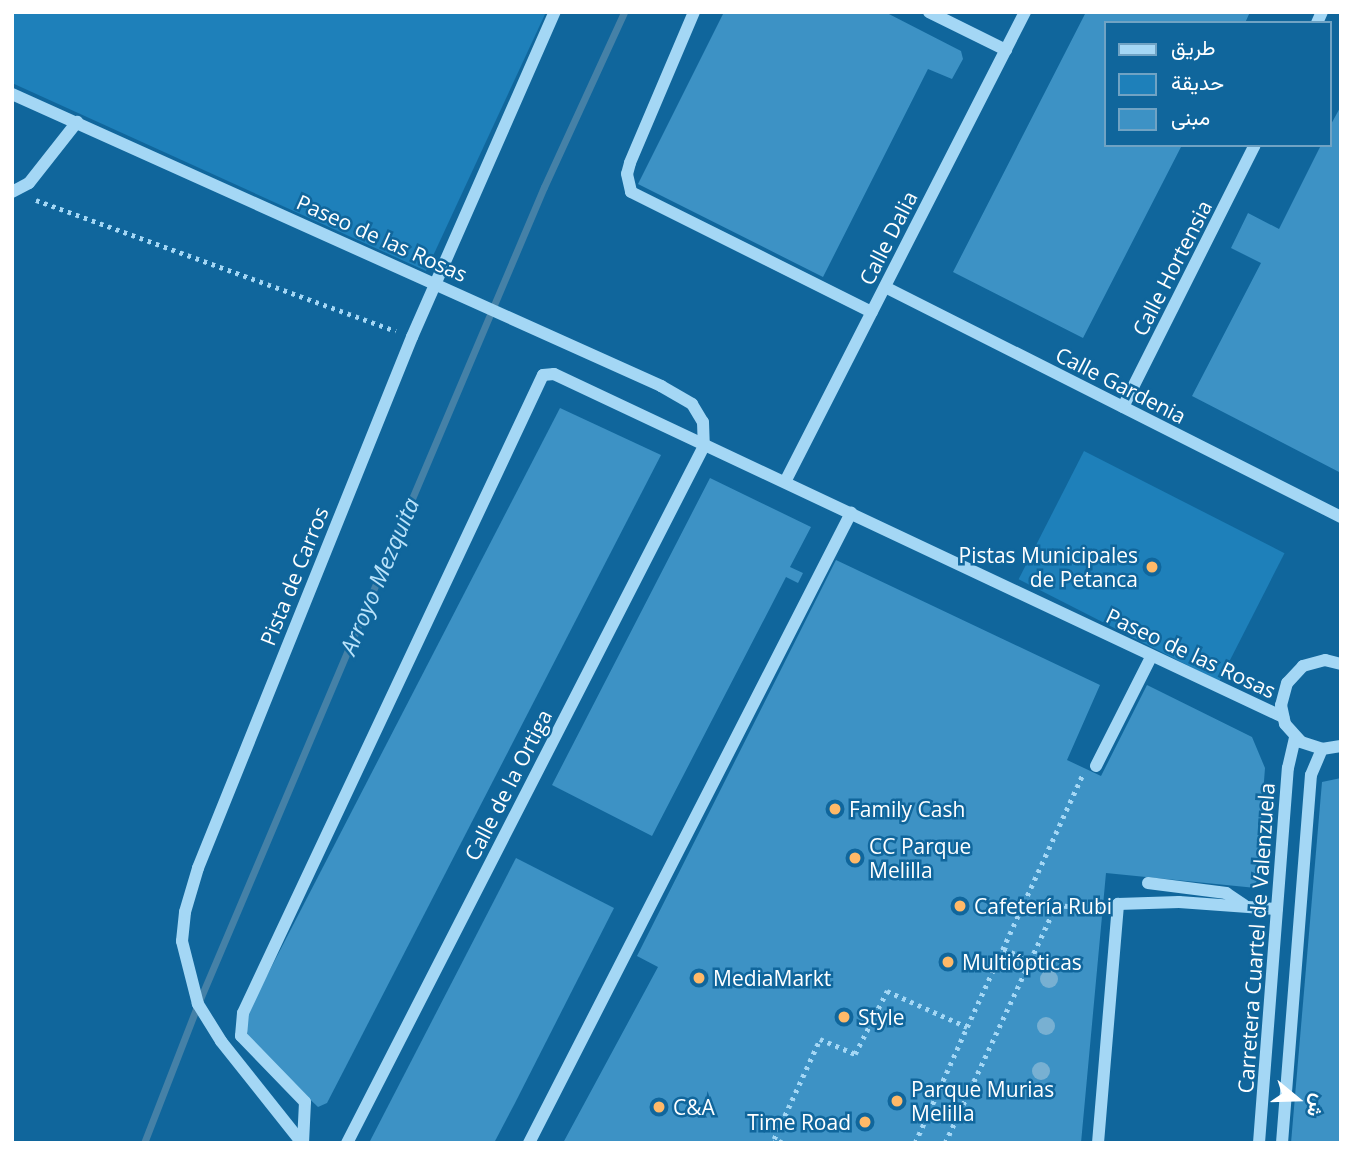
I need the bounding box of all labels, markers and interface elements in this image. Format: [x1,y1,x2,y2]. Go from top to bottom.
legend [1104,21,1332,147]
text: طريق [1171,33,1216,61]
text: حديقة [1171,68,1224,96]
text: مبنى [1171,103,1210,131]
street label: Calle Dalia [854,187,922,289]
street label: Paseo de las Rosas [293,189,471,287]
street label: Calle Hortensia [1127,196,1217,340]
street label: Calle Gardenia [1052,341,1190,429]
water label: Arroyo Mezquita [334,494,424,658]
street label: Pista de Carros [255,503,333,649]
place label: Pistas Municipales de Petanca [959,542,1138,592]
marker: Pistas Municipales de Petanca [1144,559,1160,575]
street label: Paseo de las Rosas [1102,603,1280,703]
street label: Calle de la Ortiga [459,705,557,865]
street label: Carretera Cuartel de Valenzuela [1233,782,1279,1094]
place label: Family Cash [849,796,965,822]
marker: Family Cash [827,801,843,817]
place label: CC Parque Melilla [869,833,971,883]
marker: CC Parque Melilla [847,850,863,866]
place label: Cafetería Rubi [974,893,1112,919]
marker: Cafetería Rubi [952,898,968,914]
place label: Multiópticas [962,949,1082,975]
marker: Multiópticas [940,954,956,970]
place label: MediaMarkt [713,965,831,991]
marker: MediaMarkt [691,970,707,986]
place label: Style [858,1004,905,1030]
marker: Style [836,1009,852,1025]
north arrow [1262,1064,1332,1134]
place label: Parque Murias Melilla [911,1076,1054,1126]
text: ش [1301,1091,1333,1121]
marker: Parque Murias Melilla [889,1093,905,1109]
place label: C&A [673,1094,715,1120]
marker: C&A [651,1099,667,1115]
place label: Time Road [747,1109,851,1135]
marker: Time Road [857,1114,873,1130]

